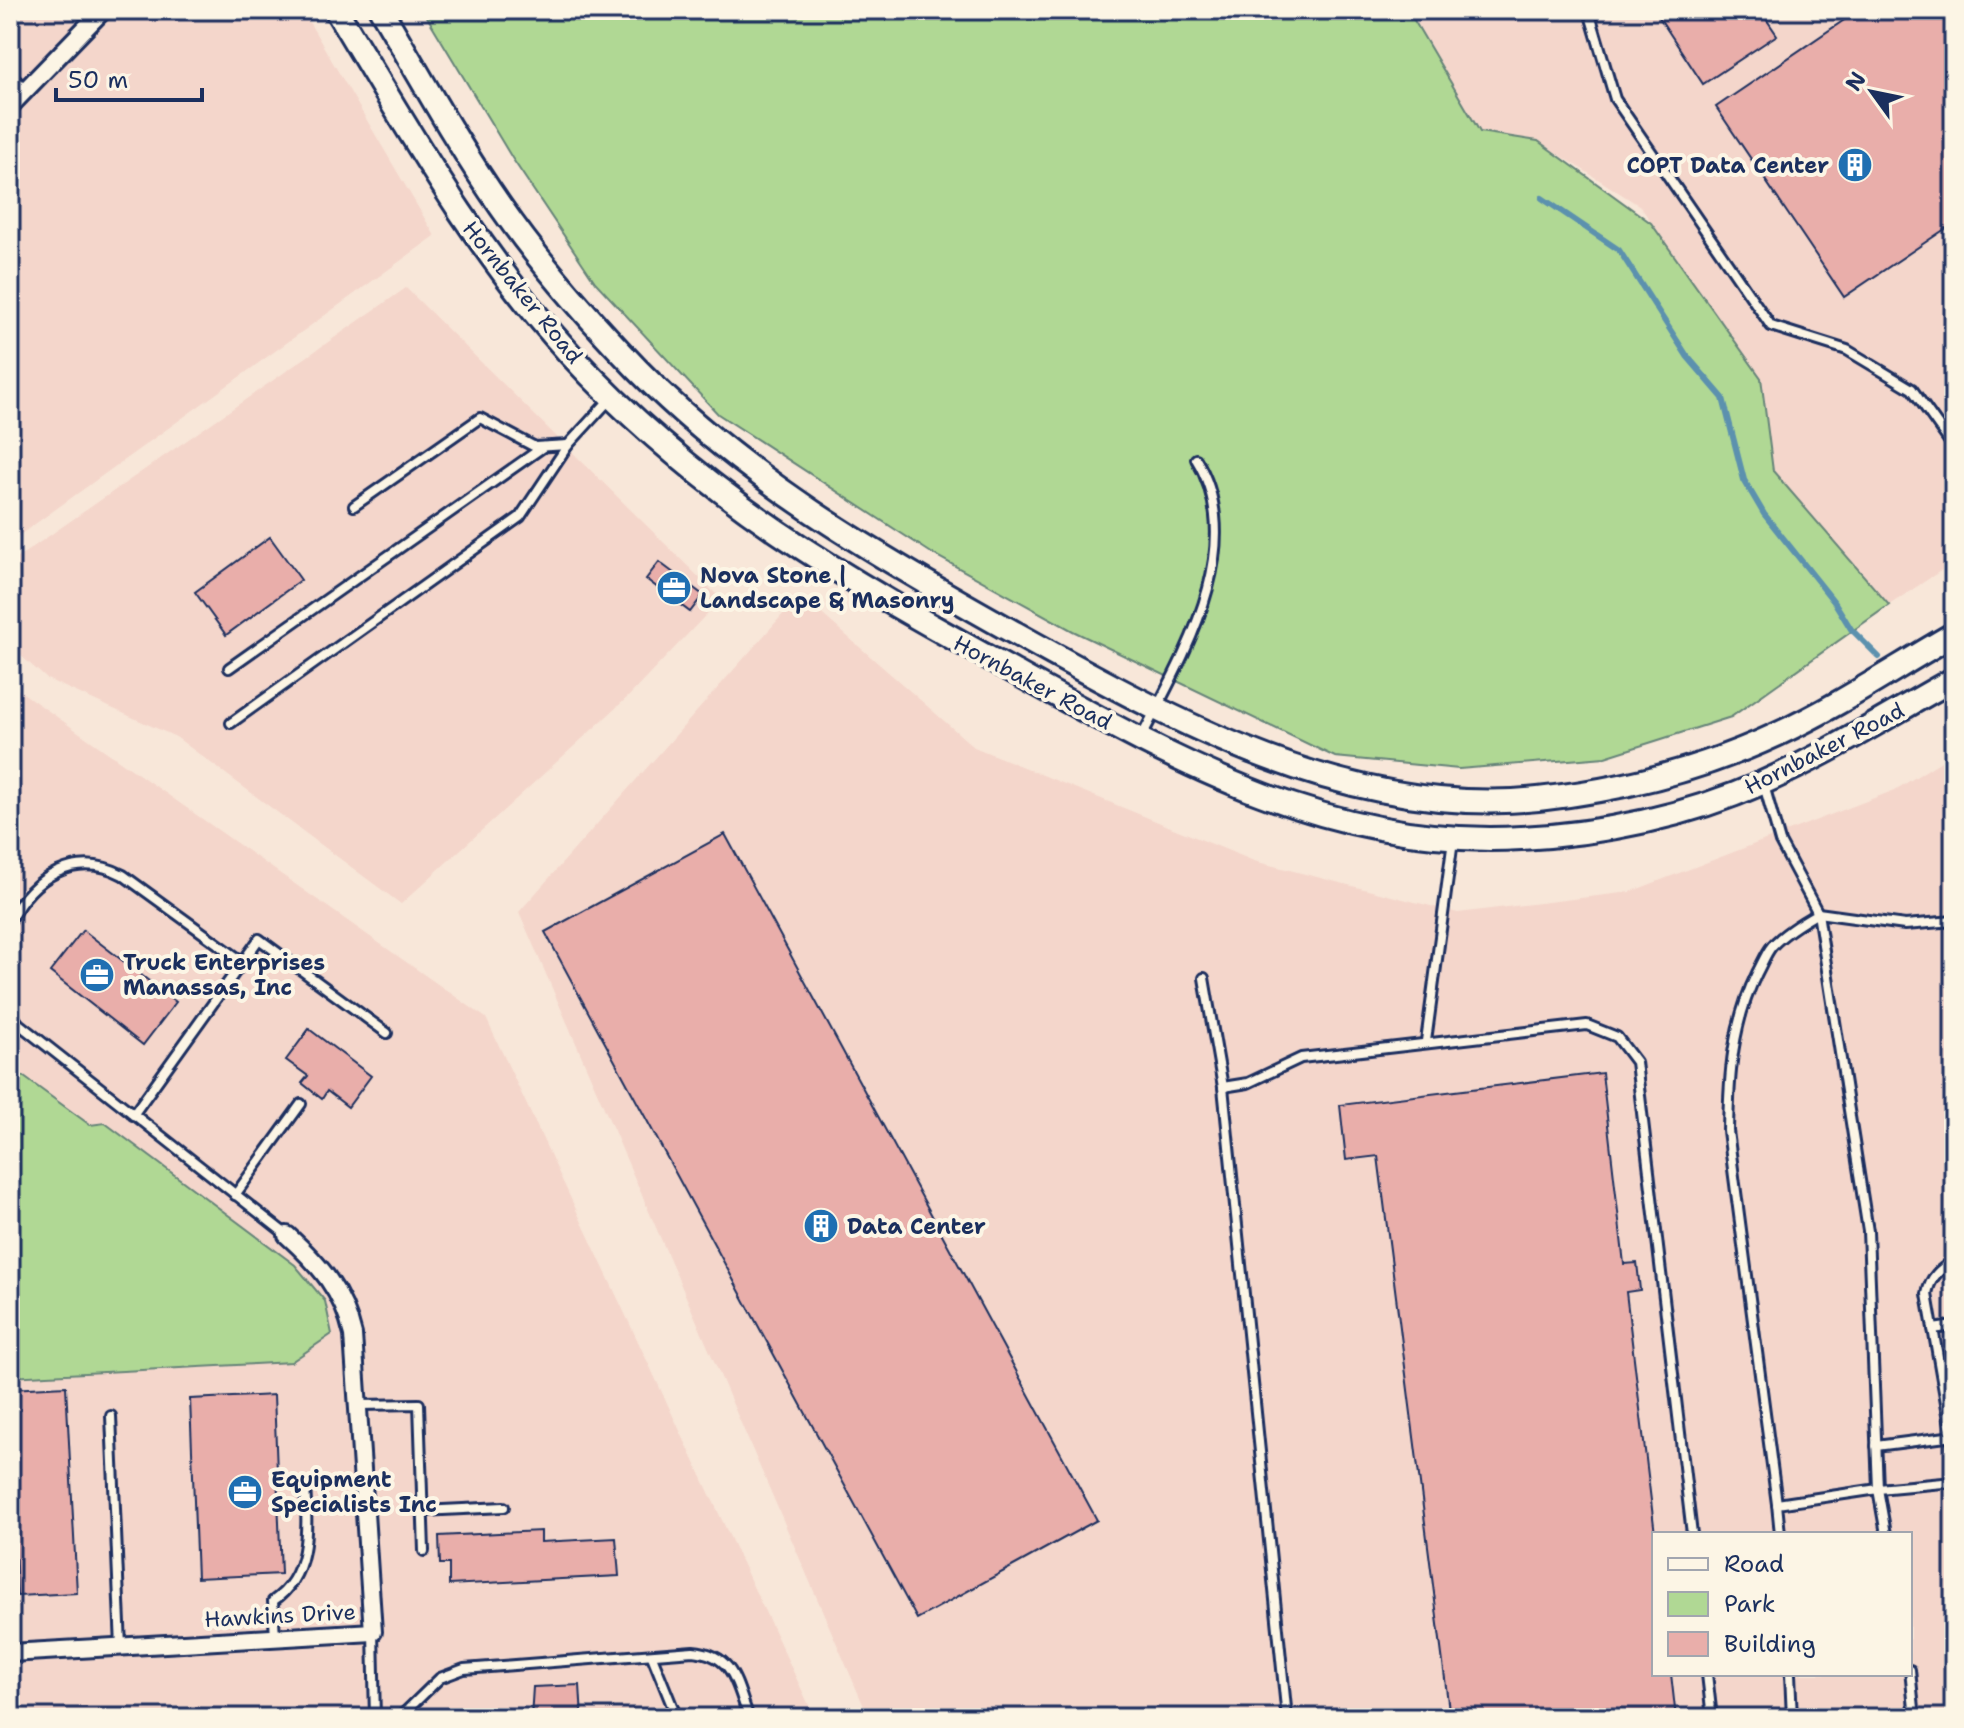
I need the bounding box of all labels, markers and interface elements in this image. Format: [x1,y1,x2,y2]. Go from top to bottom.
scale bar [56,52,202,102]
north arrow [1832,52,1912,132]
text: 50 m [68,64,128,96]
text: N [1839,66,1873,97]
building icon: COPT Data Center [1836,146,1874,184]
place label: COPT Data Center [1626,151,1829,180]
street label: Hornbaker Road [456,215,589,370]
place label: Nova Stone | Landscape & Masonry [700,561,955,615]
office icon: Nova Stone | Landscape & Masonry [655,569,693,607]
street label: Hornbaker Road [948,628,1117,736]
street label: Hornbaker Road [1739,696,1909,801]
place label: Truck Enterprises Manassas, Inc [123,948,325,1002]
office icon: Truck Enterprises Manassas, Inc [78,956,116,994]
building icon: Data Center [802,1207,840,1245]
place label: Data Center [847,1212,986,1241]
place label: Equipment Specialists Inc [271,1465,437,1519]
office icon: Equipment Specialists Inc [226,1473,264,1511]
legend [1652,1532,1912,1676]
text: Road [1724,1548,1784,1580]
text: Park [1724,1588,1776,1620]
street label: Hawkins Drive [204,1597,357,1634]
text: Building [1724,1628,1816,1660]

